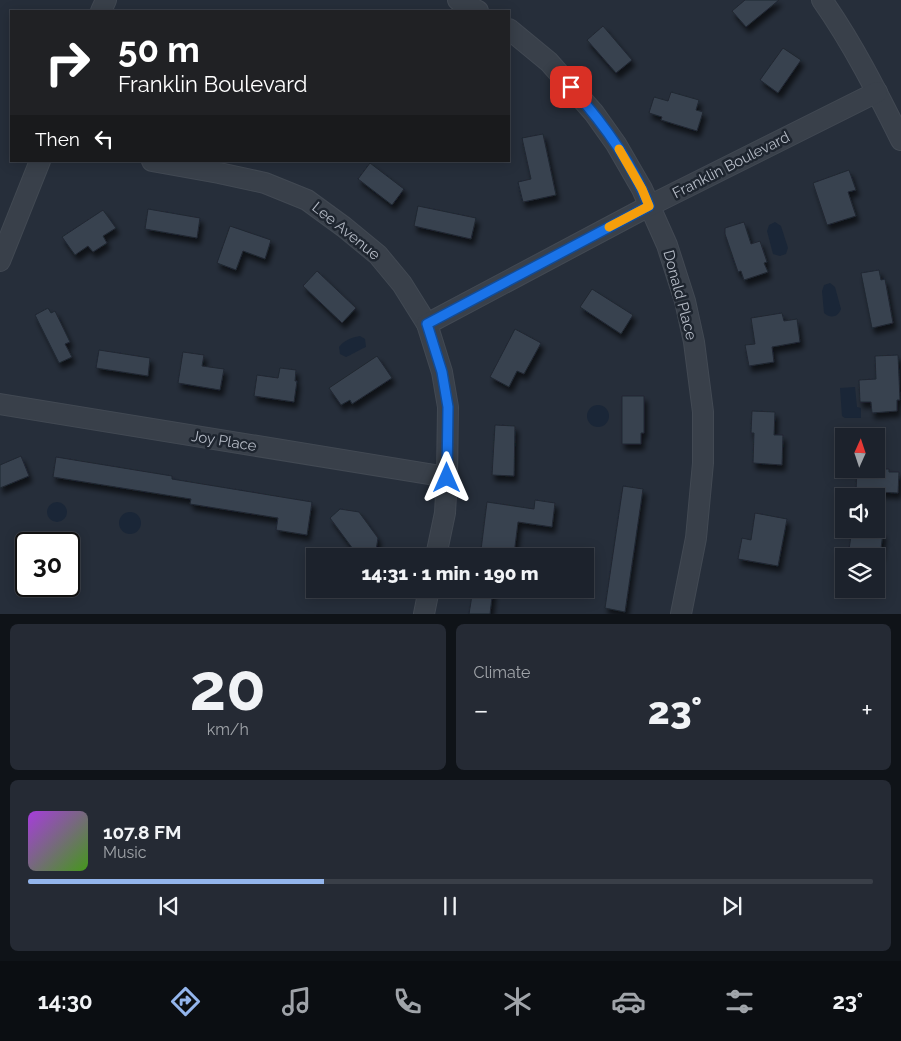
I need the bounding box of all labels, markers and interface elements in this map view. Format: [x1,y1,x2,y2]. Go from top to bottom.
text: 50 m [118,29,200,70]
icon: right [35,30,100,95]
pin [550,66,592,108]
text: Franklin Boulevard [118,71,307,97]
icon: arrive [557,73,585,101]
icon: left [90,125,118,153]
text: Then [35,128,80,150]
street label: Franklin Boulevard [669,128,793,202]
street label: Lee Avenue [308,198,384,264]
street label: Donald Place [659,248,701,342]
street label: Joy Place [190,427,258,455]
north arrow [835,428,885,478]
map controls [835,428,885,598]
position arrow [420,451,472,503]
button: sound [835,488,885,538]
speed limit sign: 30 [15,532,80,597]
button: layers [835,548,885,598]
text: 14:31 · 1 min · 190 m [361,562,539,584]
text: 20 [189,649,266,725]
text: Climate [474,663,530,682]
text: 23° [648,688,702,733]
text: − [474,694,489,727]
text: + [861,694,873,727]
text: km/h [207,720,249,739]
text: 107.8 FM [103,821,181,843]
text: Music [103,843,147,862]
icon: previous [155,892,183,920]
icon: pause [436,892,464,920]
icon: next [718,892,746,920]
icon: directions [168,984,203,1019]
icon: music [279,984,314,1019]
icon: phone [390,984,425,1019]
icon: climate [500,984,535,1019]
icon: car [611,984,646,1019]
icon: filters [722,984,757,1019]
text: 14:30 [38,988,93,1014]
text: 23° [832,988,863,1014]

